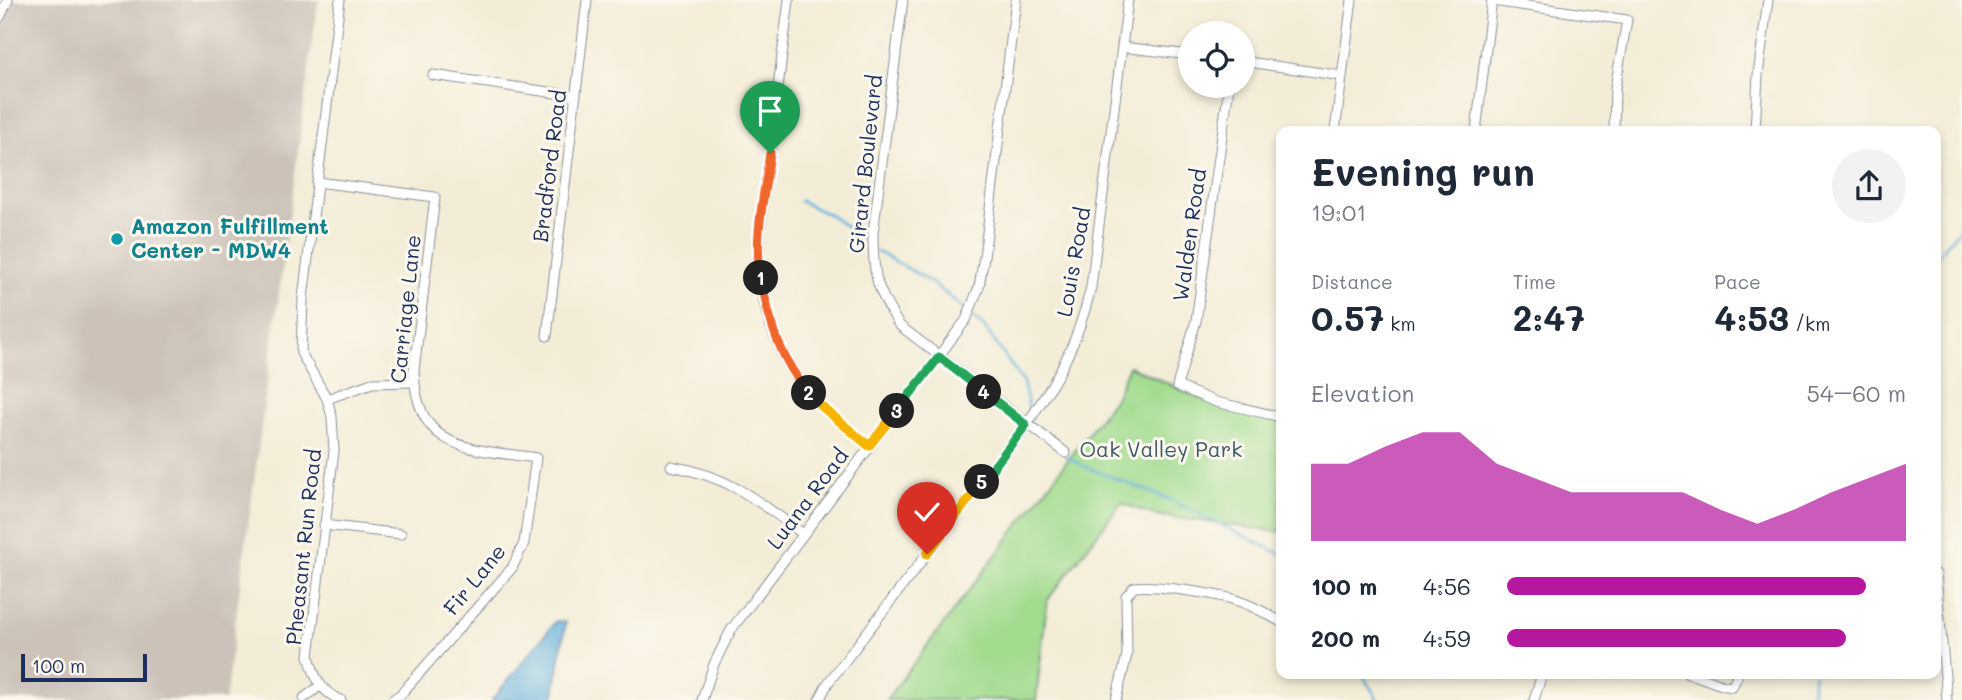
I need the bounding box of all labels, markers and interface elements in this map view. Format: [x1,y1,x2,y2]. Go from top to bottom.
map controls [1178,21,1255,98]
button: locate [1178,21,1255,98]
street label: Girard Boulevard [842,73,887,255]
pin [740,81,800,153]
street label: Bradford Road [526,88,571,244]
icon: arrive [751,92,789,130]
text: Evening run [1311,146,1535,196]
button: share [1832,149,1906,223]
street label: Walden Road [1166,167,1211,303]
text: 19:01 [1311,197,1366,227]
street label: Louis Road [1050,205,1095,319]
place label: Amazon Fulfillment Center - MDW4 [131,212,329,263]
marker: Amazon Fulfillment Center - MDW4 [109,231,125,247]
street label: Carriage Lane [383,233,426,385]
pin: 1 [744,260,778,296]
text: 1 [756,265,765,290]
text: Distance [1311,269,1393,294]
text: Time [1513,269,1556,294]
text: Pace [1714,269,1761,294]
text: 0.57 [1311,294,1384,340]
text: 2:47 [1513,294,1585,340]
text: 4:53 [1714,294,1789,340]
text: km [1384,311,1416,336]
text: /km [1789,311,1830,336]
pin: 4 [967,374,1002,410]
pin: 2 [792,376,826,410]
text: Elevation [1311,378,1414,408]
text: 54–60 m [1806,378,1906,408]
text: 4 [977,379,990,404]
text: 2 [803,380,814,405]
pin: 3 [880,394,914,428]
text: 3 [891,398,902,423]
park label: Oak Valley Park [1079,435,1243,462]
street label: Luana Road [760,442,854,554]
street label: Pheasant Run Road [279,447,326,646]
pin: 5 [964,464,1000,500]
text: 5 [976,469,987,494]
pin [897,482,957,554]
icon: check [908,493,946,531]
street label: Fir Lane [437,538,511,620]
text: 100 m [1311,571,1377,601]
text: 4:56 [1423,571,1471,601]
text: 200 m [1311,623,1380,653]
text: 4:59 [1423,623,1471,653]
scale bar [21,651,147,683]
text: 100 m [32,653,85,678]

